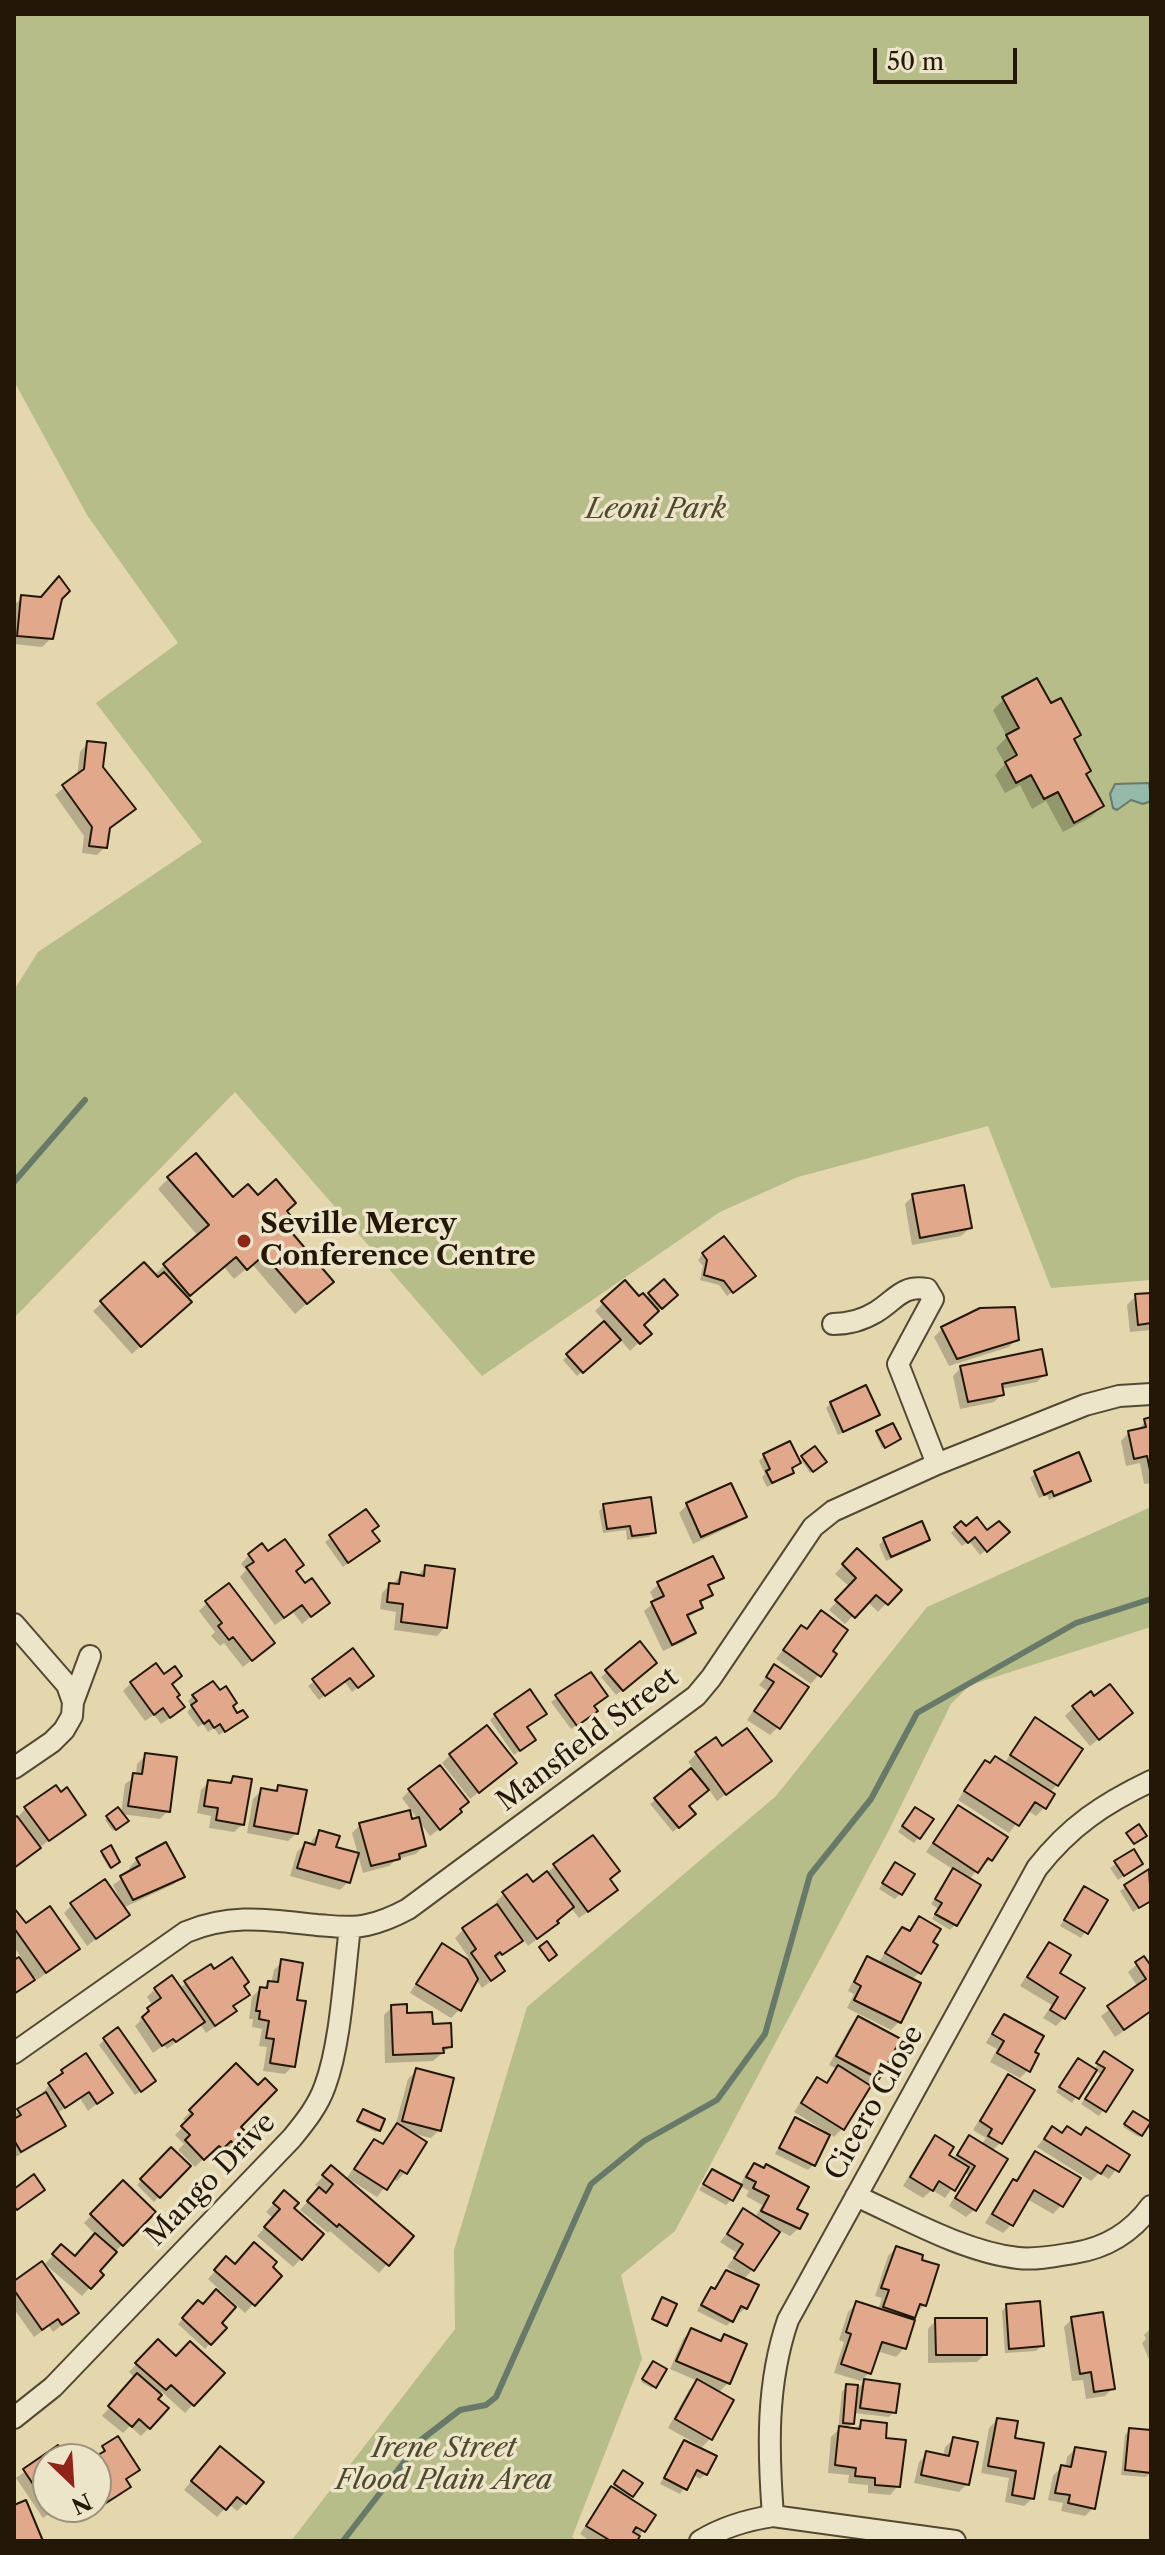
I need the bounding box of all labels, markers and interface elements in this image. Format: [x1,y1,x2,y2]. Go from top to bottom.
scale bar [877,32,1021,82]
text: 50 m [887,47,944,76]
park label: Leoni Park [586,493,726,527]
place label: Seville Mercy Conference Centre [260,1208,536,1274]
marker: Seville Mercy Conference Centre [235,1232,253,1250]
street label: Mansfield Street [491,1661,685,1819]
street label: Cicero Close [819,2020,931,2186]
street label: Mango Drive [139,2106,283,2254]
park label: Irene Street Flood Plain Area [336,2432,552,2498]
north arrow [32,2443,112,2523]
text: N [67,2487,96,2520]

